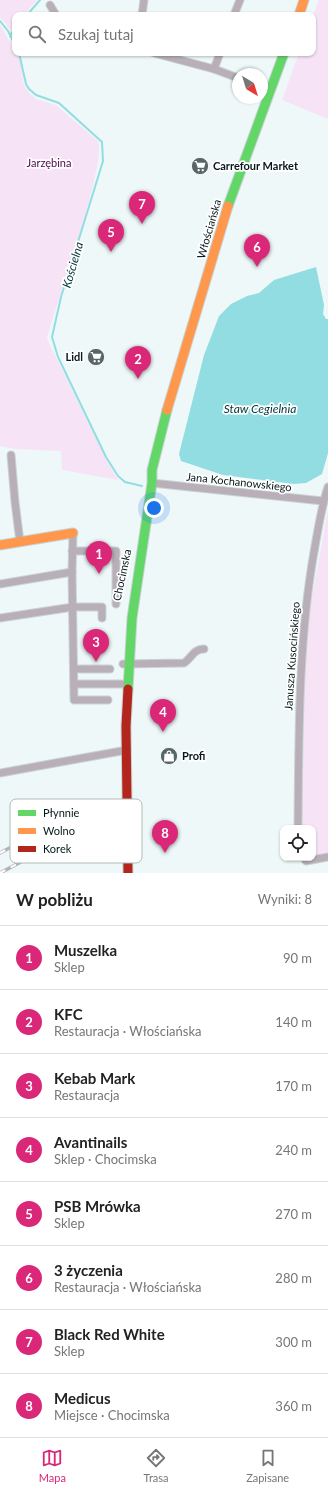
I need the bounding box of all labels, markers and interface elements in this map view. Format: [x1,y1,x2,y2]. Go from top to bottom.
search box [12,12,316,56]
icon: search [26,23,48,45]
text: Szukaj tutaj [58,25,134,43]
north arrow [232,68,268,104]
park label: Jarzębina [27,156,71,169]
supermarket icon: Carrefour Market [190,156,210,176]
place label: Carrefour Market [213,159,299,172]
pin: 7 [129,191,155,224]
street label: Włościańska [194,198,223,260]
pin: 5 [98,219,124,252]
pin: 6 [244,234,270,267]
water label: Kościelna [59,240,86,290]
pin: 2 [125,346,151,379]
supermarket icon: Lidl [86,347,106,367]
place label: Lidl [66,350,83,363]
water label: Staw Cegielnia [224,401,296,416]
street label: Jana Kochanowskiego [186,470,292,493]
your location [144,498,164,518]
pin: 1 [86,541,112,574]
street label: Chocimska [110,548,133,602]
street label: Janusza Kusocińskiego [281,601,302,711]
pin: 3 [83,629,109,662]
pin: 4 [150,699,176,732]
shop icon: Profi [159,746,179,766]
place label: Profi [182,749,205,762]
legend [10,799,142,863]
text: Płynnie [43,806,80,819]
pin: 8 [152,820,178,853]
text: Wolno [43,824,75,837]
map controls [280,825,316,861]
button: locate [280,825,316,861]
text: Korek [43,842,72,855]
text: W pobliżu [16,889,93,910]
text: Wyniki: 8 [258,891,312,907]
text: Muszelka [54,941,117,959]
text: 1 [25,950,33,966]
text: 90 m [283,950,312,966]
text: Sklep [54,959,85,975]
text: KFC [54,1005,83,1023]
text: 2 [25,1014,33,1030]
text: 140 m [275,1014,312,1030]
text: Restauracja · Włościańska [54,1023,201,1039]
text: Kebab Mark [54,1069,135,1087]
text: 3 [25,1078,33,1094]
text: 170 m [275,1078,312,1094]
text: Restauracja [54,1087,119,1103]
text: Avantinails [54,1133,127,1151]
text: 4 [25,1142,33,1158]
text: 240 m [275,1142,312,1158]
text: Sklep · Chocimska [54,1151,157,1167]
text: PSB Mrówka [54,1197,141,1215]
text: 5 [25,1206,33,1222]
text: 270 m [275,1206,312,1222]
text: Sklep [54,1215,85,1231]
text: 3 życzenia [54,1261,123,1279]
text: 6 [25,1270,33,1286]
text: 280 m [275,1270,312,1286]
text: Restauracja · Włościańska [54,1279,201,1295]
text: Black Red White [54,1325,165,1343]
text: 7 [25,1334,33,1350]
text: 300 m [275,1334,312,1350]
text: Sklep [54,1343,85,1359]
text: Medicus [54,1389,111,1407]
text: 8 [25,1398,33,1414]
text: 360 m [275,1398,312,1414]
text: Miejsce · Chocimska [54,1407,170,1423]
tab: Mapa [39,1447,66,1484]
tab: Trasa [144,1447,169,1484]
tab: Zapisane [246,1447,289,1484]

